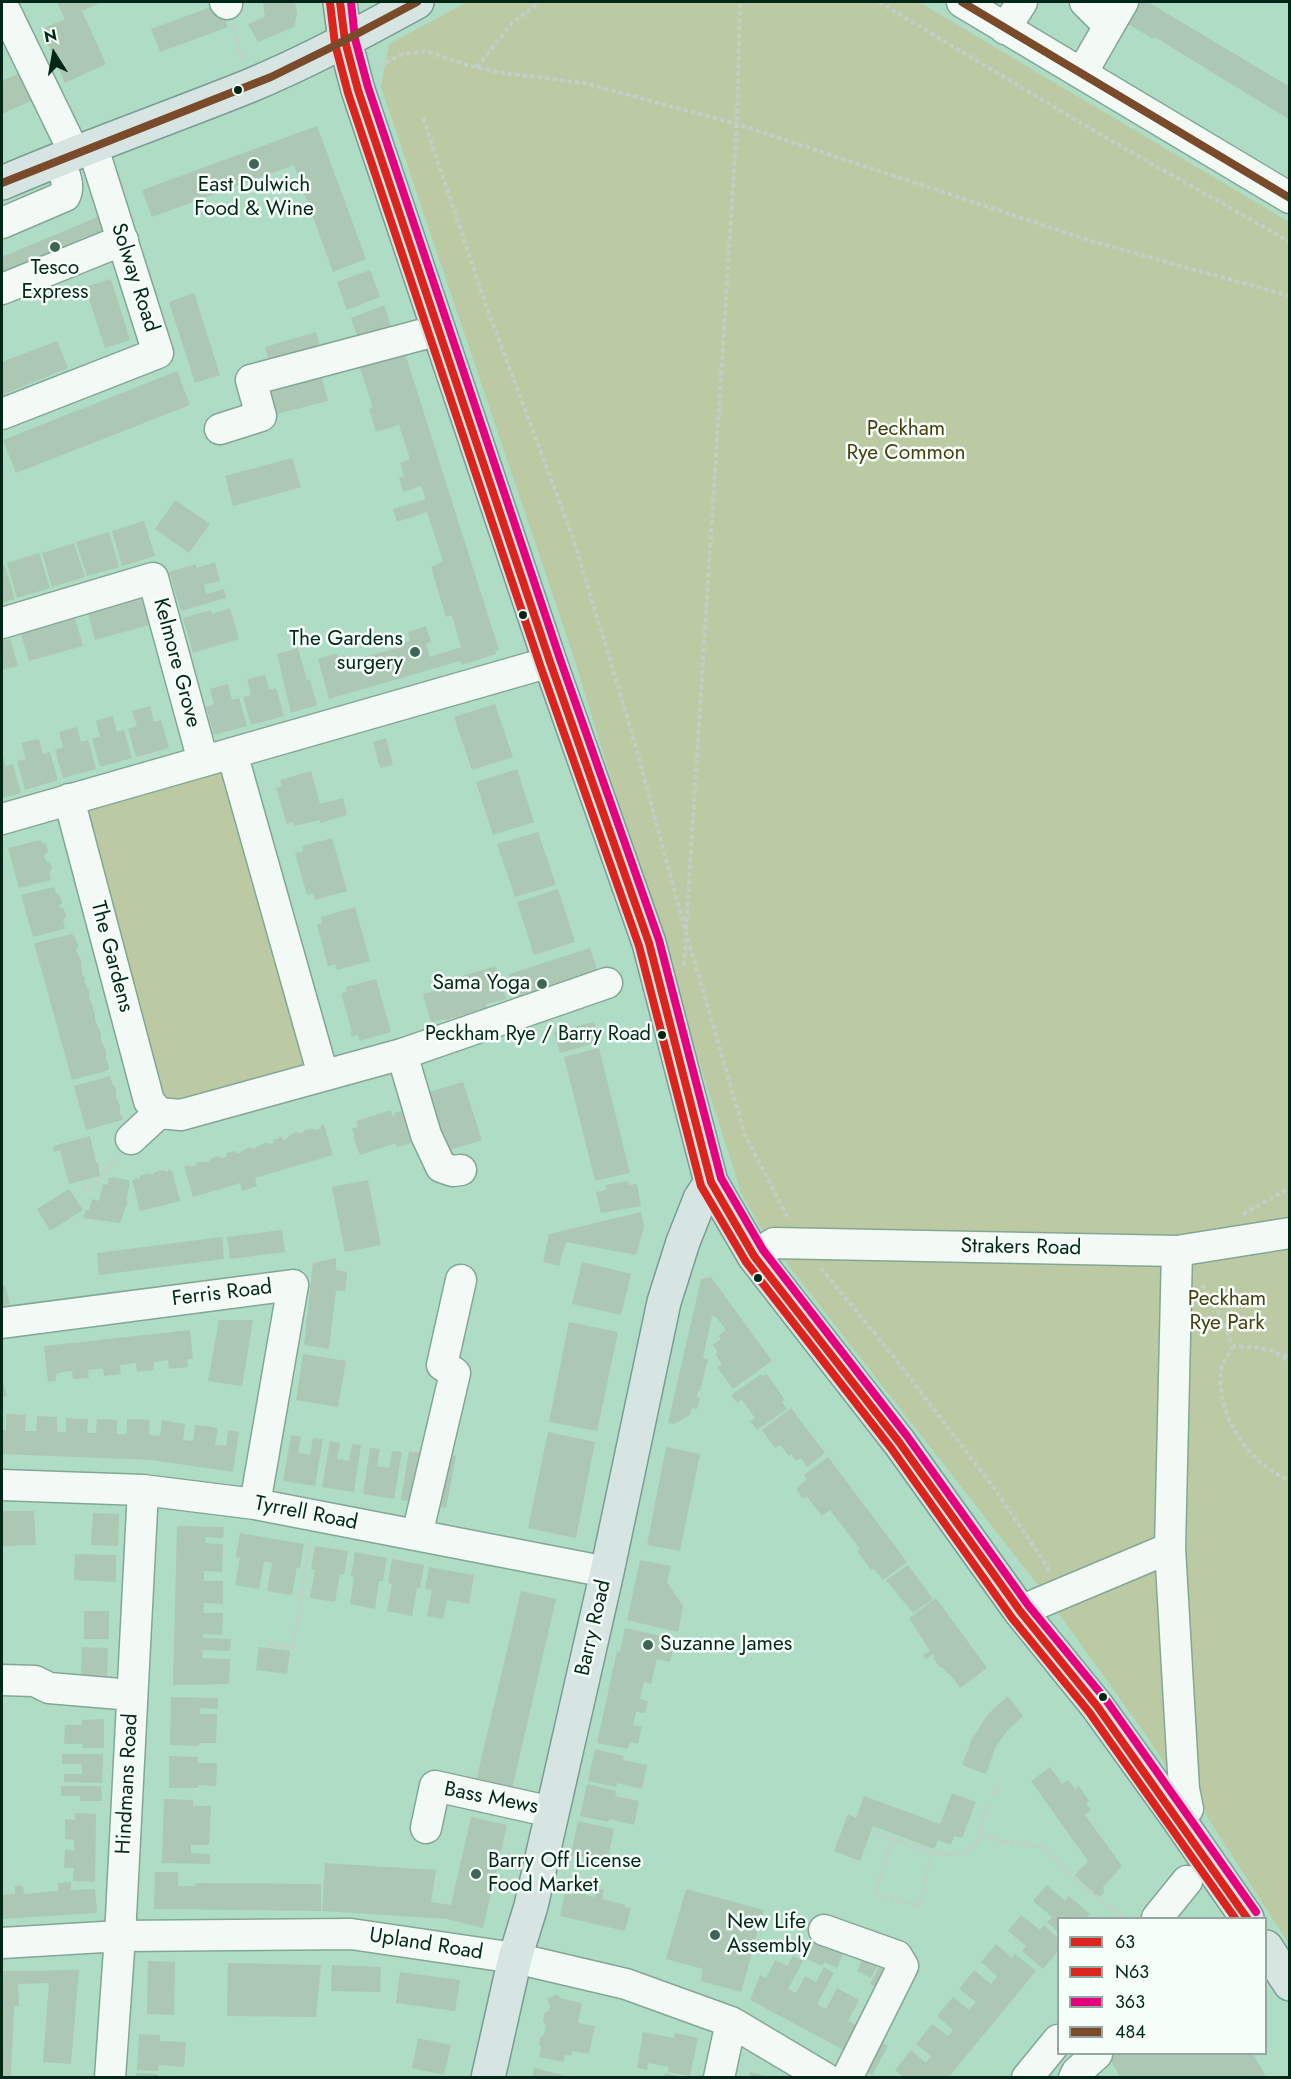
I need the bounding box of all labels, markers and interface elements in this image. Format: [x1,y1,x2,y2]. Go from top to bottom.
text: N [42,23,59,48]
north arrow [24,24,84,84]
unlabelled marker [232,84,244,96]
marker: East Dulwich Food & Wine [247,157,261,171]
place label: East Dulwich Food & Wine [194,173,314,223]
street label: Solway Road [105,220,163,336]
marker: Tesco Express [48,240,62,254]
place label: Tesco Express [22,256,88,306]
park label: Peckham Rye Common [847,417,965,467]
street label: Kelmore Grove [147,596,205,730]
unlabelled marker [517,609,529,621]
place label: The Gardens surgery [289,627,403,677]
marker: The Gardens surgery [408,645,422,659]
street label: The Gardens [84,899,138,1015]
place label: Sama Yoga [432,971,530,997]
marker: Sama Yoga [535,977,549,991]
place label: Peckham Rye / Barry Road [425,1023,651,1047]
marker: Peckham Rye / Barry Road [656,1029,668,1041]
street label: Strakers Road [960,1234,1082,1262]
unlabelled marker [752,1272,764,1284]
street label: Ferris Road [171,1275,273,1313]
park label: Peckham Rye Park [1188,1287,1266,1337]
street label: Tyrrell Road [252,1492,360,1536]
street label: Barry Road [571,1578,617,1678]
place label: Suzanne James [660,1632,792,1658]
marker: Suzanne James [641,1638,655,1652]
unlabelled marker [1097,1691,1109,1703]
street label: Hindmans Road [112,1713,144,1855]
street label: Bass Mews [442,1778,540,1820]
place label: Barry Off License Food Market [488,1849,641,1899]
marker: Barry Off License Food Market [469,1867,483,1881]
place label: New Life Assembly [727,1910,811,1960]
legend [1057,1917,1267,2055]
street label: Upland Road [367,1924,485,1966]
marker: New Life Assembly [708,1928,722,1942]
text: 63 [1115,1929,1135,1955]
text: N63 [1115,1959,1149,1985]
text: 363 [1115,1989,1145,2015]
text: 484 [1115,2019,1146,2045]

